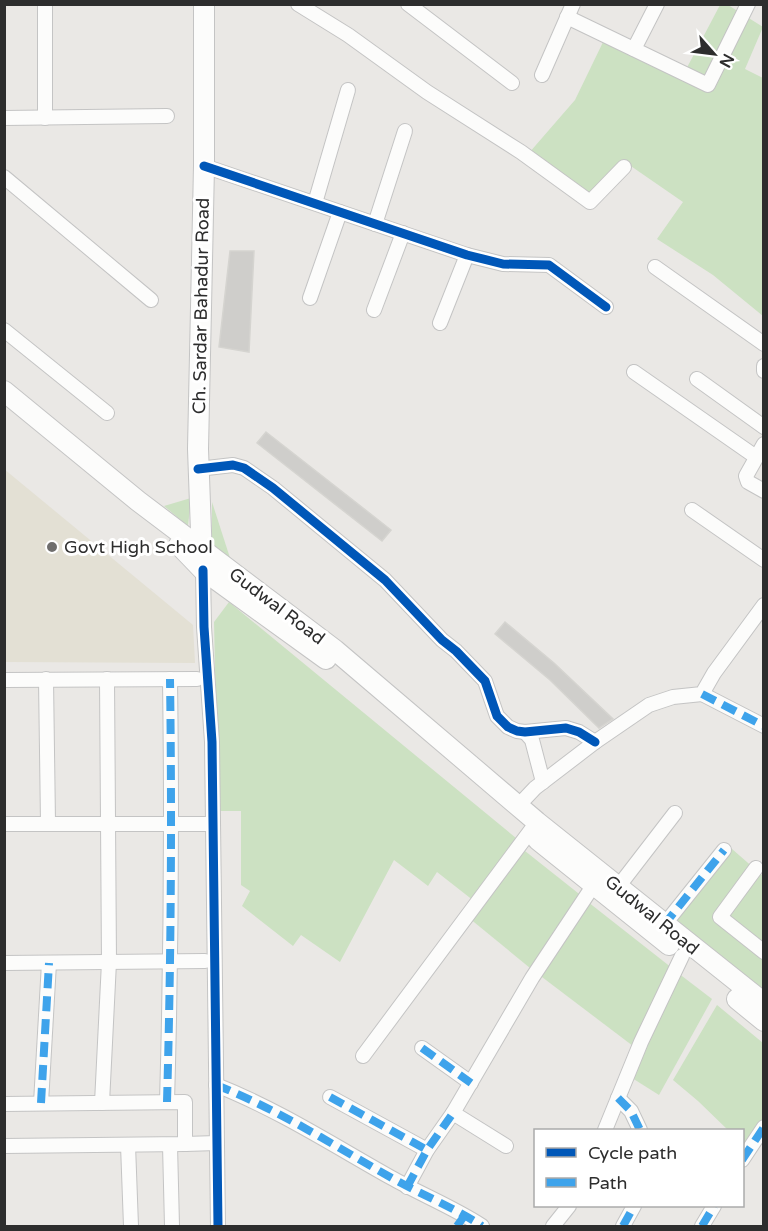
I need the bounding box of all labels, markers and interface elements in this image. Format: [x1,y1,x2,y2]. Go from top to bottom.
north arrow [684,24,744,84]
text: N [715,50,738,71]
street label: Ch. Sardar Bahadur Road [188,198,214,414]
place label: Govt High School [64,536,213,558]
marker: Govt High School [45,540,59,554]
street label: Gudwal Road [225,563,329,649]
street label: Gudwal Road [601,870,703,960]
legend [534,1129,744,1207]
text: Cycle path [588,1142,677,1164]
text: Path [588,1172,627,1194]

